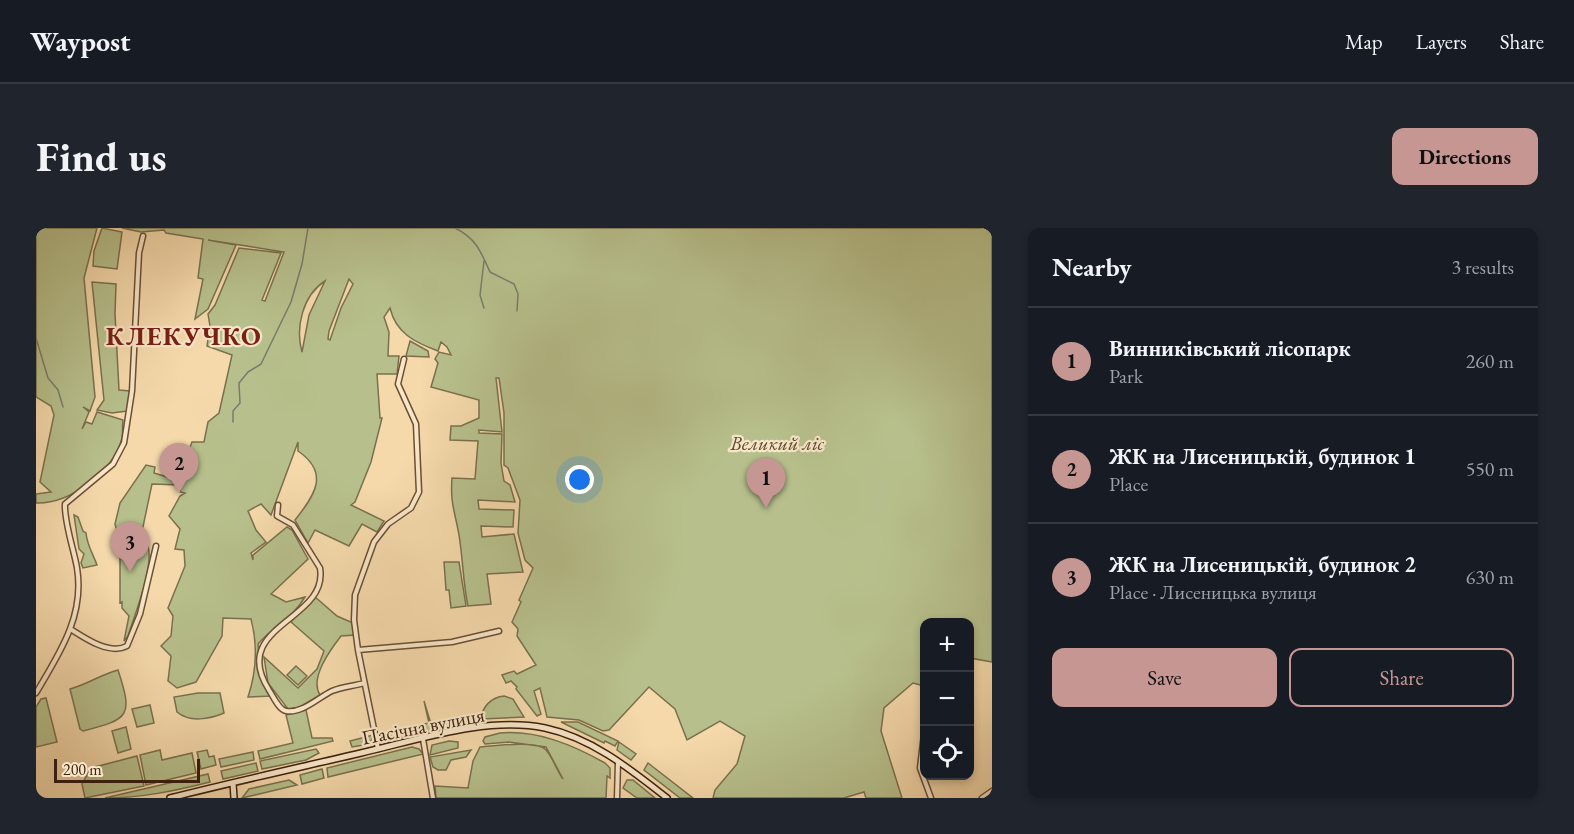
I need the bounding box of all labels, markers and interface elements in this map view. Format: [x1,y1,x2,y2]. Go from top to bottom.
text: Waypost [30,23,131,59]
text: Map [1345,28,1383,55]
text: Layers [1416,28,1467,55]
text: Share [1500,28,1544,55]
button: Directions [1392,128,1538,185]
text: Find us [36,129,167,184]
text: Nearby [1052,250,1132,284]
text: 3 results [1451,254,1514,280]
district label: КЛЕКУЧКО [106,319,262,353]
text: Винниківський лісопарк [1109,334,1351,363]
text: 1 [1066,348,1077,374]
text: 260 m [1466,348,1514,374]
text: Park [1109,363,1143,389]
park label: Великий ліс [729,430,824,456]
text: ЖК на Лисеницькій, будинок 1 [1109,442,1416,471]
pin: 2 [160,444,198,493]
text: 2 [1066,456,1077,482]
text: 550 m [1466,456,1514,482]
pin: 1 [746,458,786,508]
your location [565,465,594,494]
text: Place [1109,471,1148,497]
pin: 3 [110,522,149,572]
text: ЖК на Лисеницькій, будинок 2 [1109,550,1416,579]
text: 3 [1066,564,1077,590]
text: 630 m [1466,564,1514,590]
text: Place · Лисеницька вулиця [1109,579,1317,605]
map controls [920,618,974,780]
button: + [920,618,974,672]
button: Save [1052,648,1277,707]
button: Share [1289,648,1514,707]
button: − [920,672,974,726]
street label: Пасічна вулиця [359,701,487,751]
button: locate [920,726,974,780]
scale bar [54,756,200,784]
text: 200 m [63,759,102,780]

